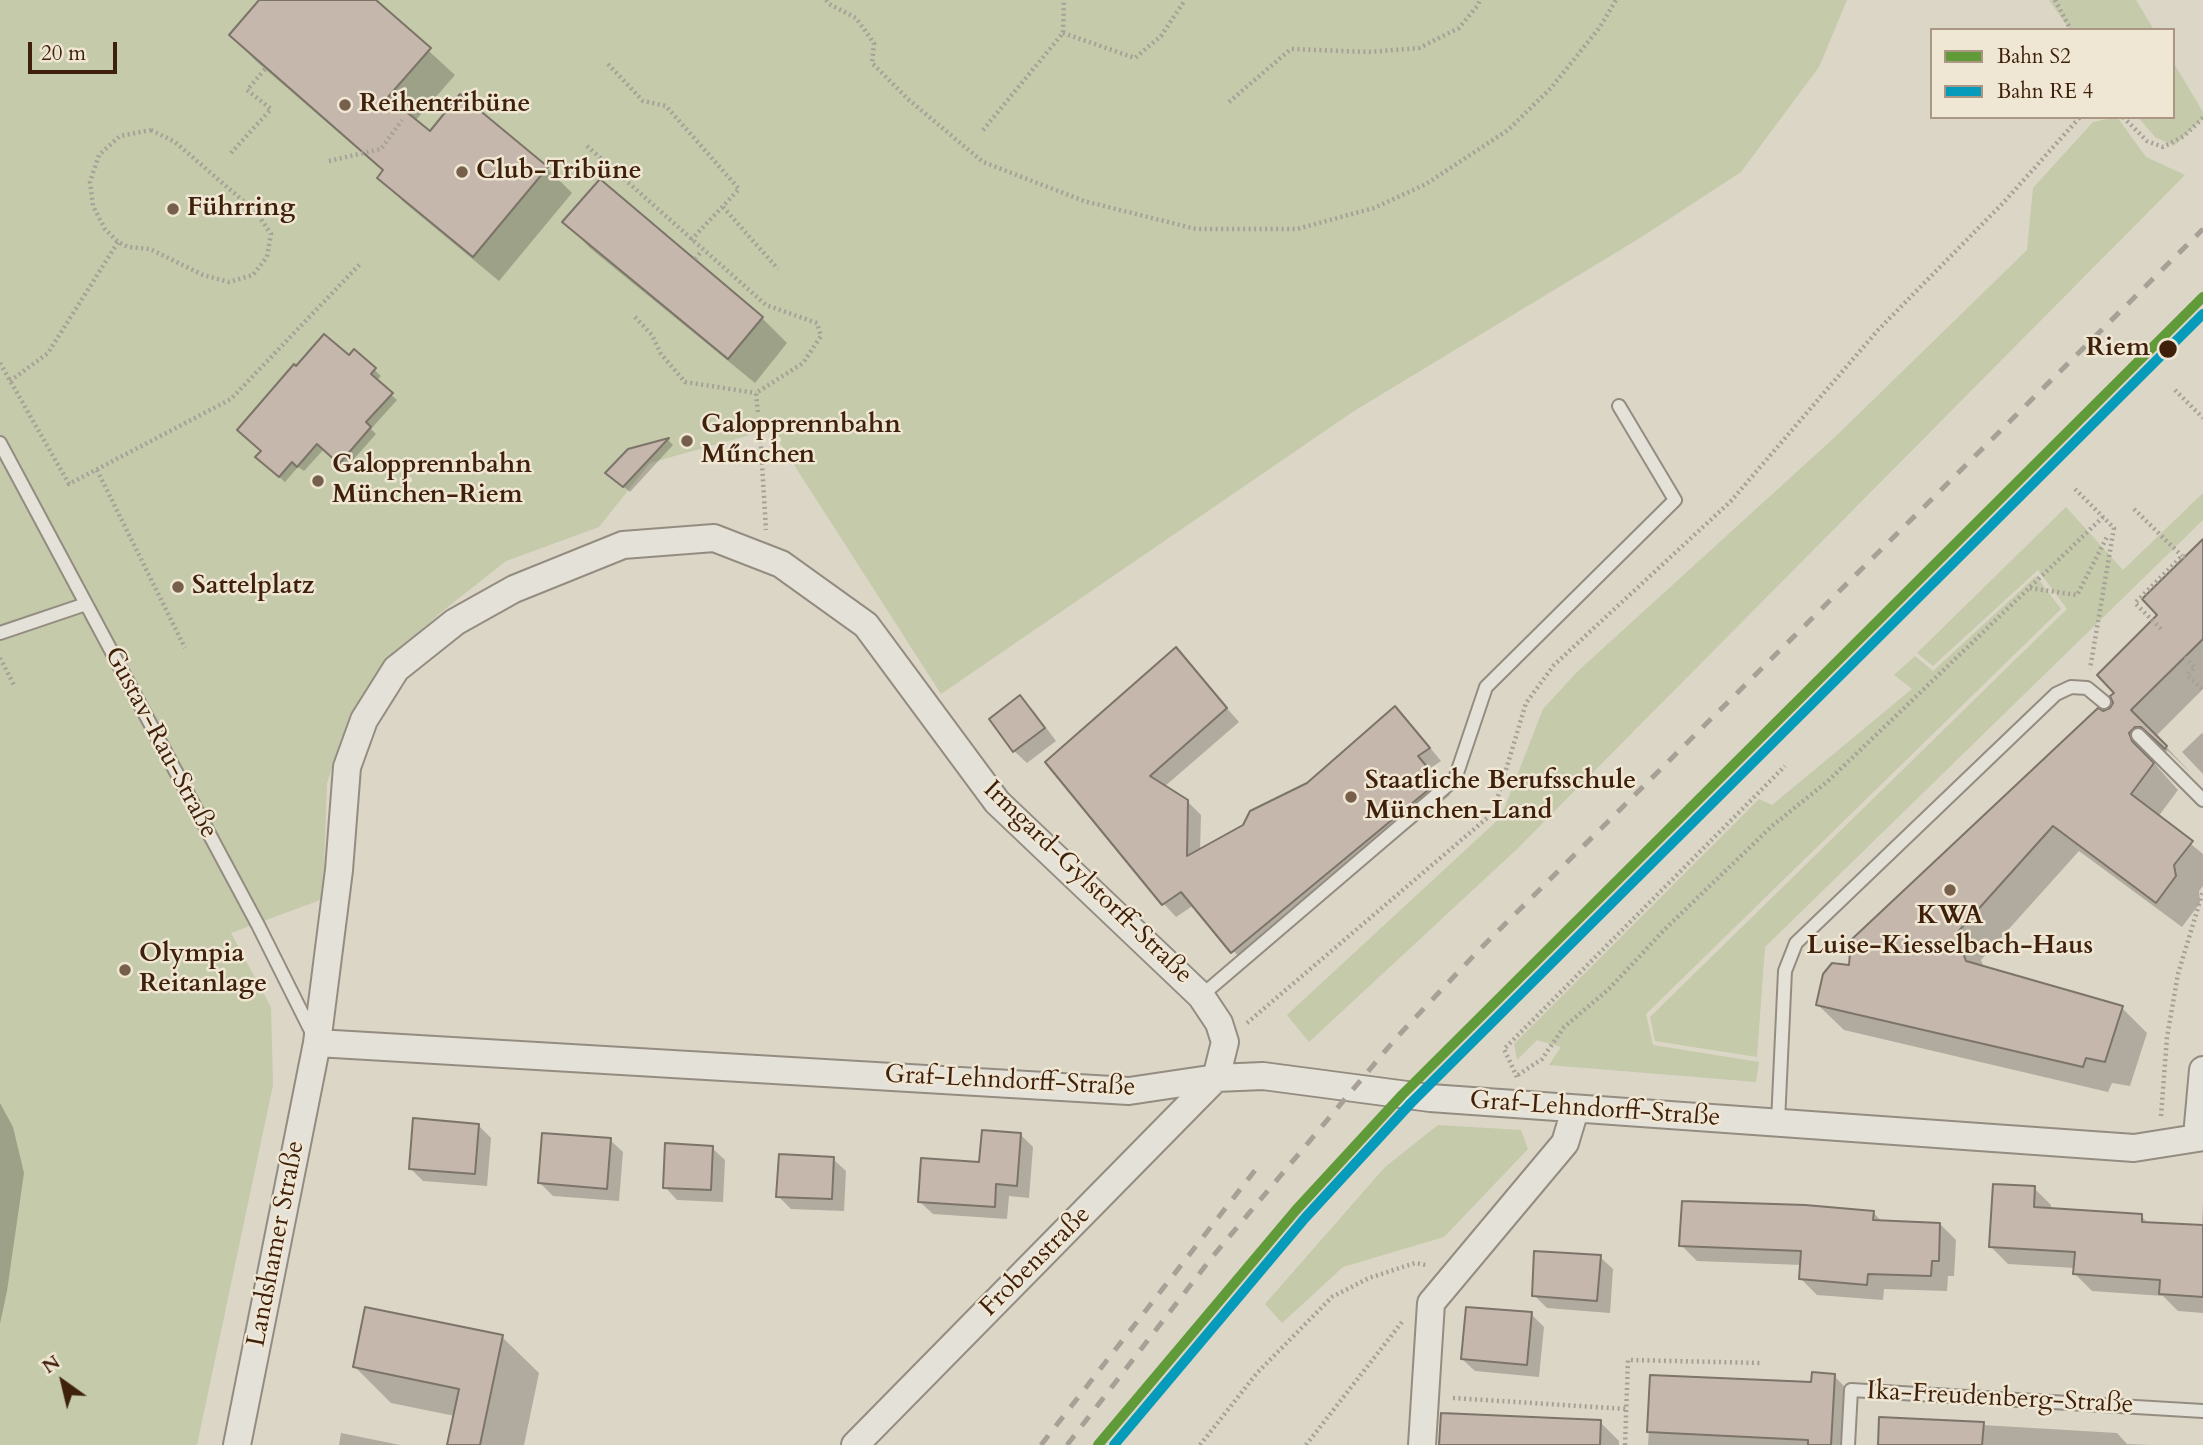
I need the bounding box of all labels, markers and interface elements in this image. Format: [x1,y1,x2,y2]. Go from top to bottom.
scale bar [32,28,121,72]
legend [1930,28,2175,119]
text: 20 m [41,39,86,68]
text: Bahn S2 [1997,42,2071,71]
text: Bahn RE 4 [1997,77,2093,106]
place label: Reihentribüne [359,89,530,121]
marker: Reihentribüne [337,97,353,113]
place label: Club-Tribüne [476,156,642,188]
marker: Club-Tribüne [454,164,470,180]
place label: Führring [187,193,295,225]
marker: Führring [165,201,181,217]
place label: Riem [2086,333,2150,365]
marker: Riem [2157,338,2179,360]
place label: Galopprennbahn Műnchen [701,410,901,472]
marker: Galopprennbahn Műnchen [679,433,695,449]
place label: Galopprennbahn München-Riem [332,450,532,512]
marker: Galopprennbahn München-Riem [310,473,326,489]
place label: Sattelplatz [192,571,314,603]
marker: Sattelplatz [170,579,186,595]
street label: Gustav-Rau-Straße [96,642,224,844]
place label: Staatliche Berufsschule München-Land [1365,766,1636,828]
street label: Irmgard-Gylstorff-Straße [976,775,1198,991]
marker: Staatliche Berufsschule München-Land [1343,789,1359,805]
marker: KWA Luise-Kiesselbach-Haus [1942,882,1958,898]
place label: KWA Luise-Kiesselbach-Haus [1807,901,2093,962]
place label: Olympia Reitanlage [139,939,267,1000]
marker: Olympia Reitanlage [117,962,133,978]
street label: Graf-Lehndorff-Straße [884,1060,1136,1104]
street label: Graf-Lehndorff-Straße [1469,1086,1721,1134]
street label: Landshamer Straße [242,1138,312,1350]
street label: Frobenstraße [974,1200,1098,1324]
north arrow [28,1347,98,1417]
text: N [37,1349,65,1380]
street label: Ika-Freudenberg-Straße [1866,1376,2134,1422]

